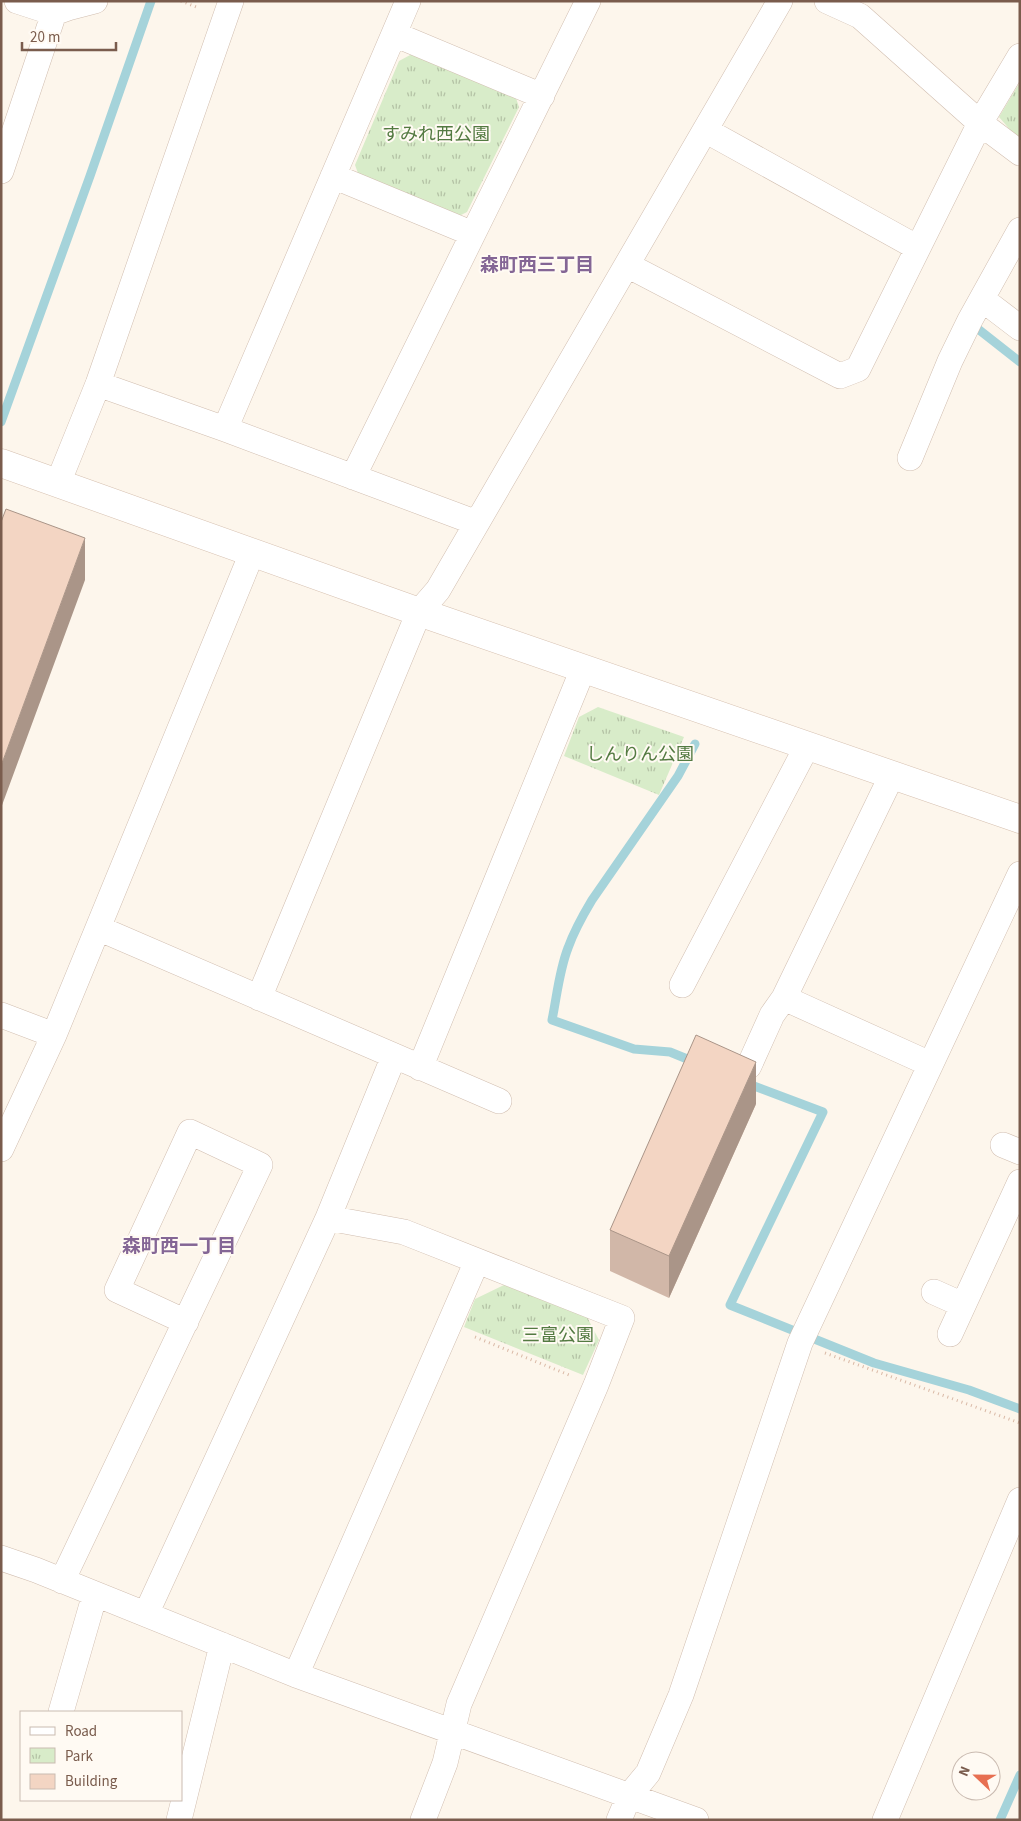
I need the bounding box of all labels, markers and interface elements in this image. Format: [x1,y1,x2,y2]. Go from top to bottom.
scale bar [22,20,116,52]
text: 20 m [30,27,60,48]
park label: すみれ西公園 [382,122,490,147]
district label: 森町西三丁目 [480,252,594,279]
park label: しんりん公園 [586,742,694,767]
district label: 森町西一丁目 [122,1233,236,1260]
park label: 三富公園 [522,1323,594,1348]
legend [20,1711,182,1801]
text: Road [65,1721,97,1742]
text: Park [65,1746,94,1767]
north arrow [951,1751,1001,1801]
text: N [954,1763,976,1780]
text: Building [65,1771,118,1792]

